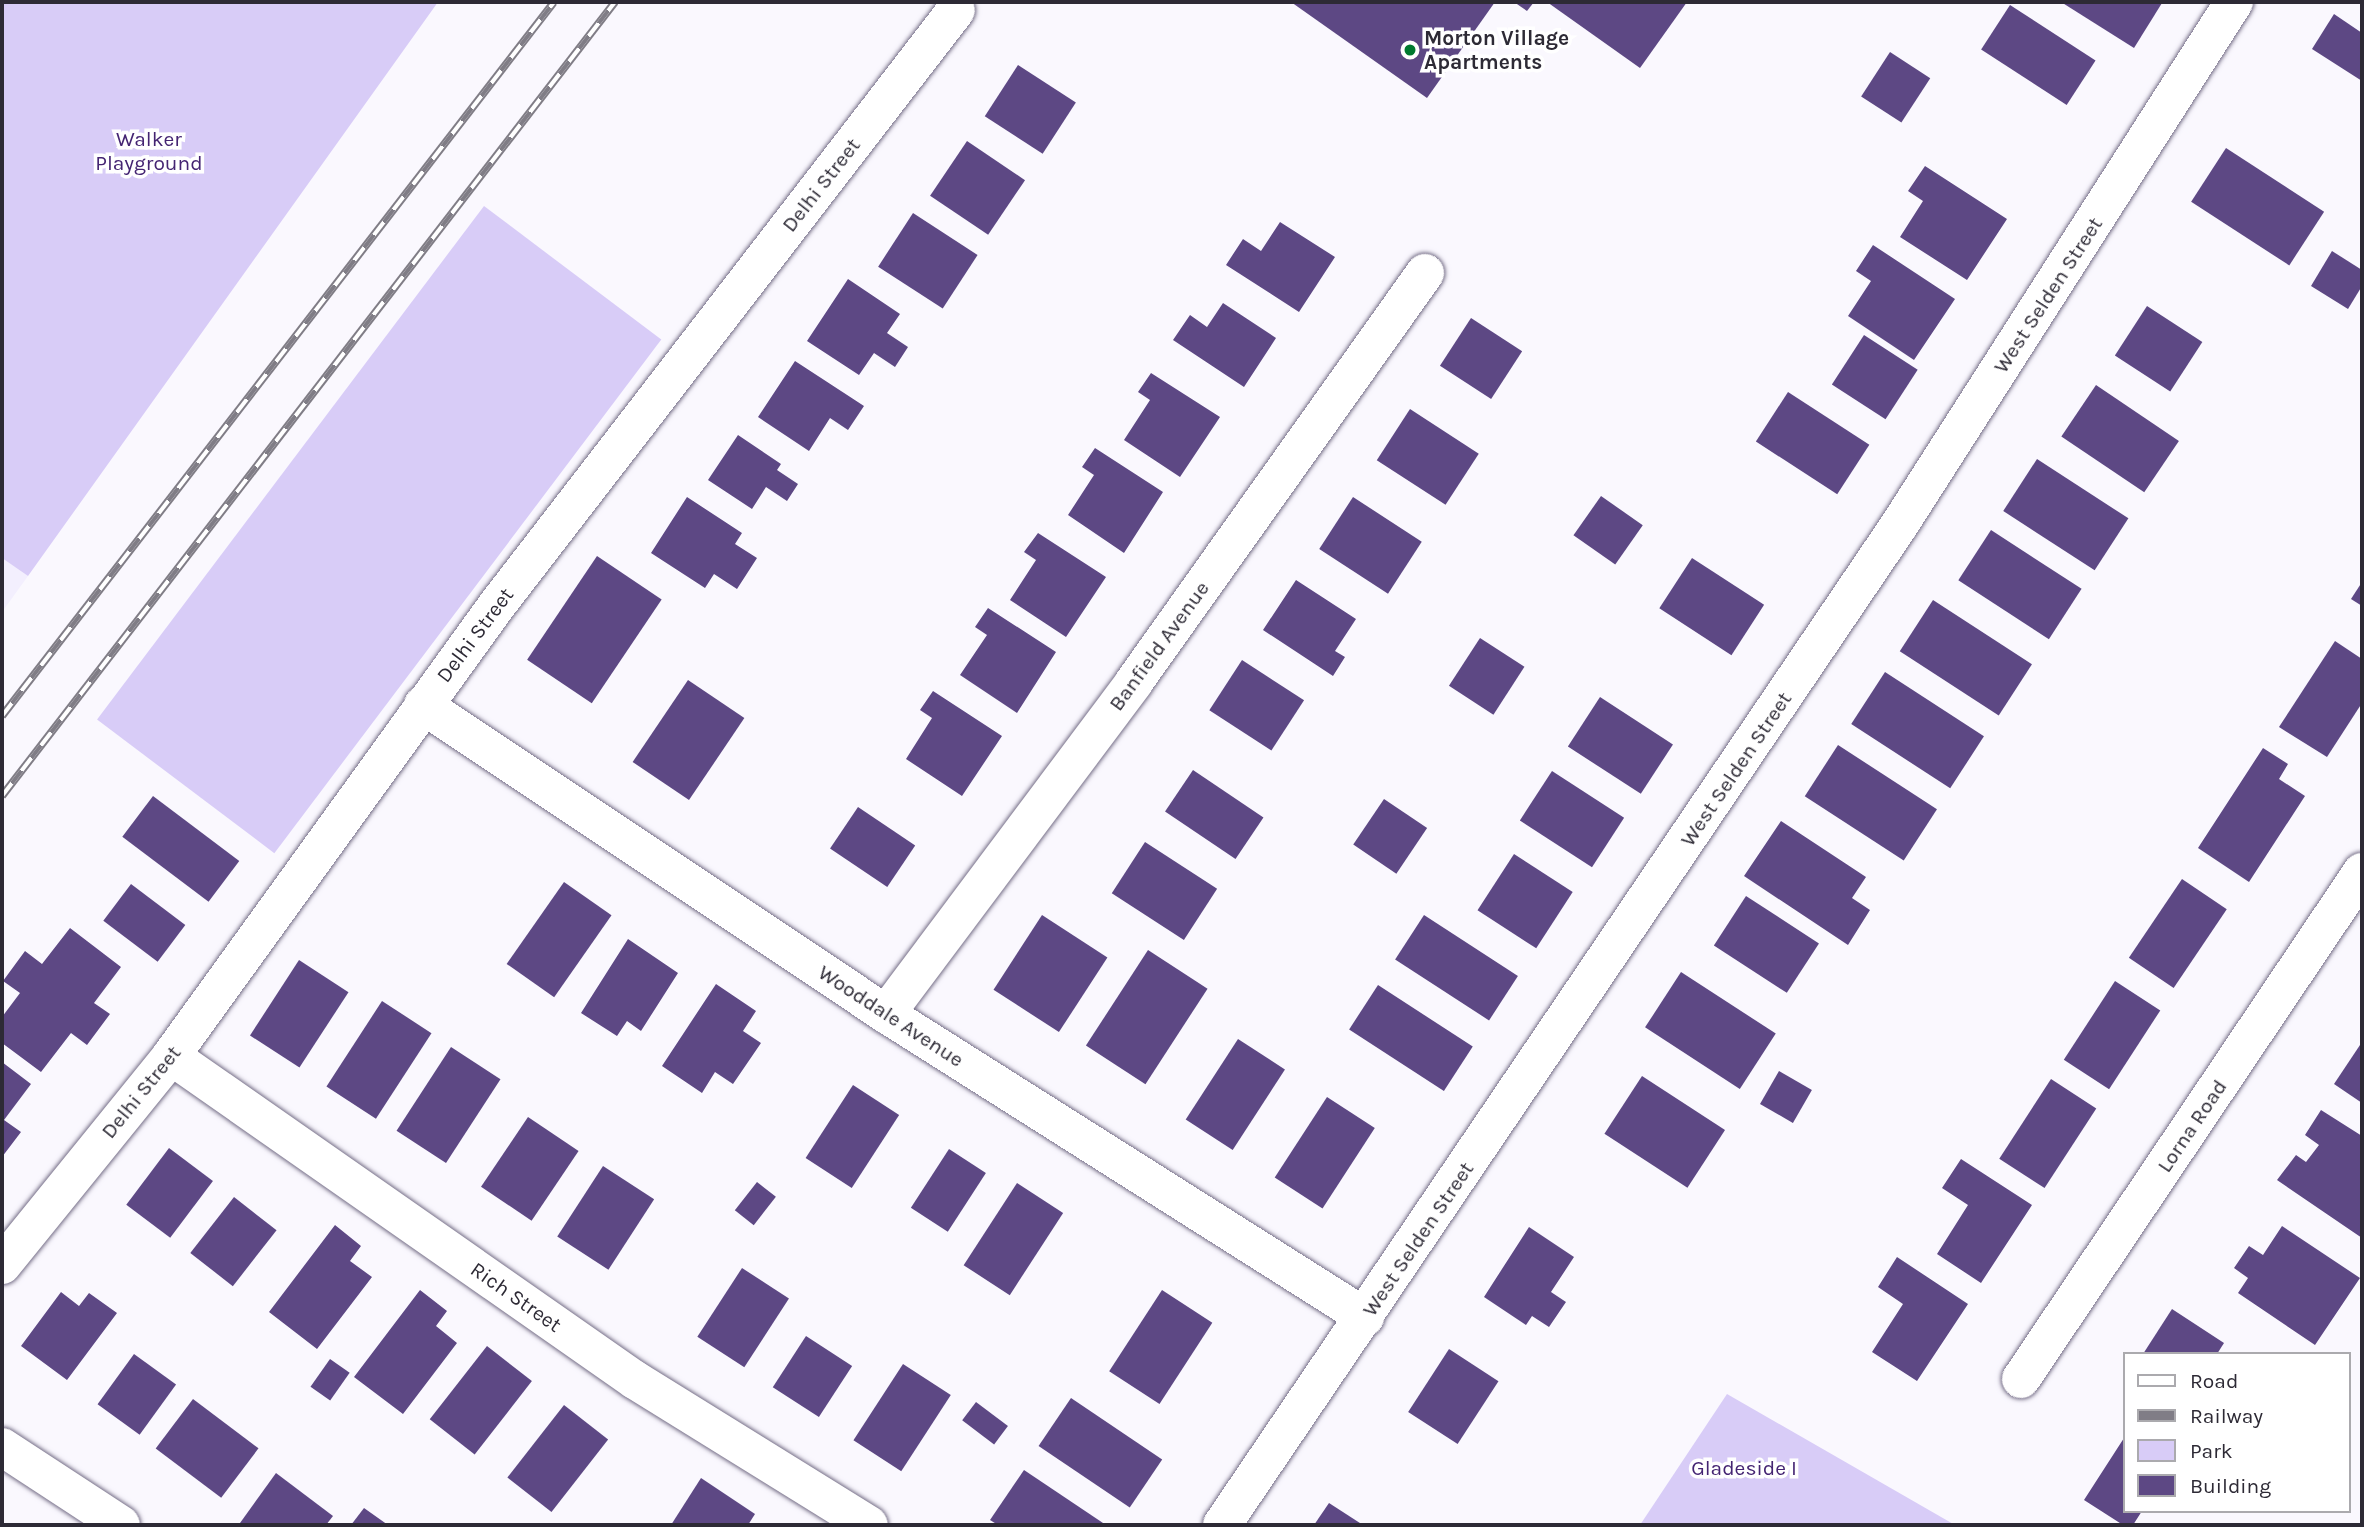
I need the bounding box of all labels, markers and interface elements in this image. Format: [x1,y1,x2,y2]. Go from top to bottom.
place label: Morton Village Apartments [1424,25,1569,75]
marker: Morton Village Apartments [1402,42,1418,58]
park label: Walker Playground [95,126,203,176]
street label: Delhi Street [777,133,865,237]
street label: West Selden Street [1988,212,2108,378]
street label: Banfield Avenue [1104,576,1214,716]
street label: Delhi Street [431,583,519,687]
street label: West Selden Street [1675,687,1797,851]
street label: Wooddale Avenue [814,960,968,1072]
street label: Delhi Street [96,1041,186,1143]
street label: Lorna Road [2152,1075,2232,1177]
street label: West Selden Street [1357,1157,1479,1321]
street label: Rich Street [466,1256,566,1338]
legend [2122,1352,2350,1513]
text: Road [2190,1369,2238,1393]
text: Railway [2190,1404,2263,1428]
text: Park [2190,1439,2233,1463]
park label: Gladeside I [1691,1455,1797,1481]
text: Building [2190,1474,2271,1498]

